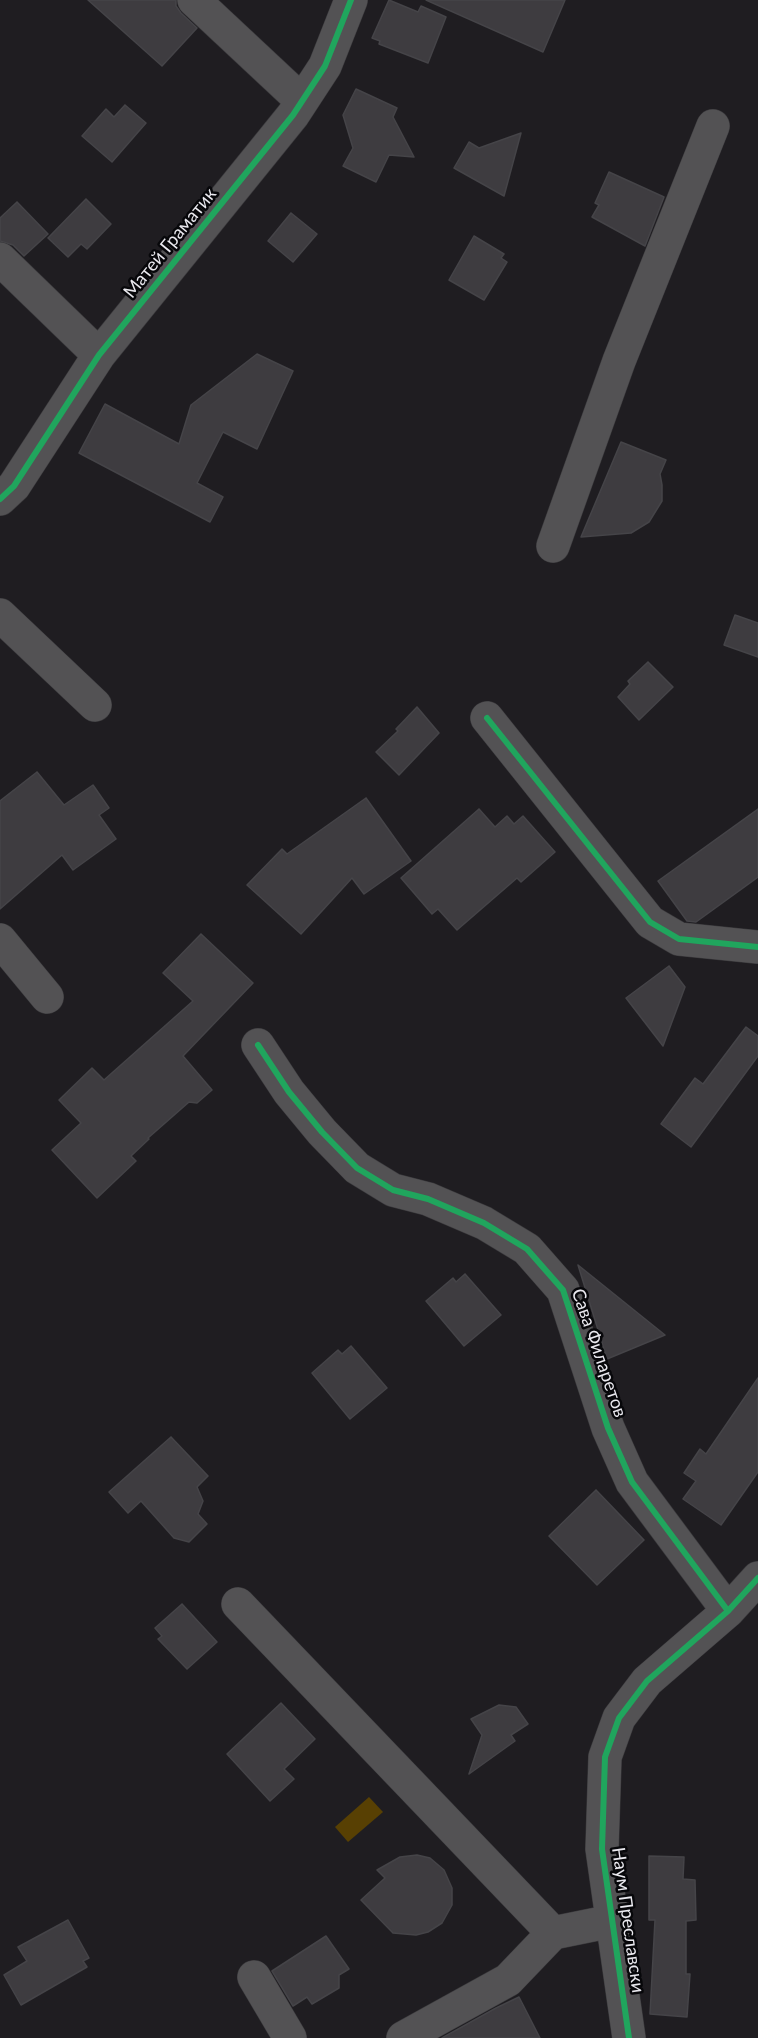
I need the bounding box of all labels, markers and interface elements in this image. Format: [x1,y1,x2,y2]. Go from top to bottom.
street label: Матей Граматик [119,184,221,302]
street label: Сава Филаретов [567,1286,631,1420]
street label: Наум Преславски [607,1846,649,1994]

